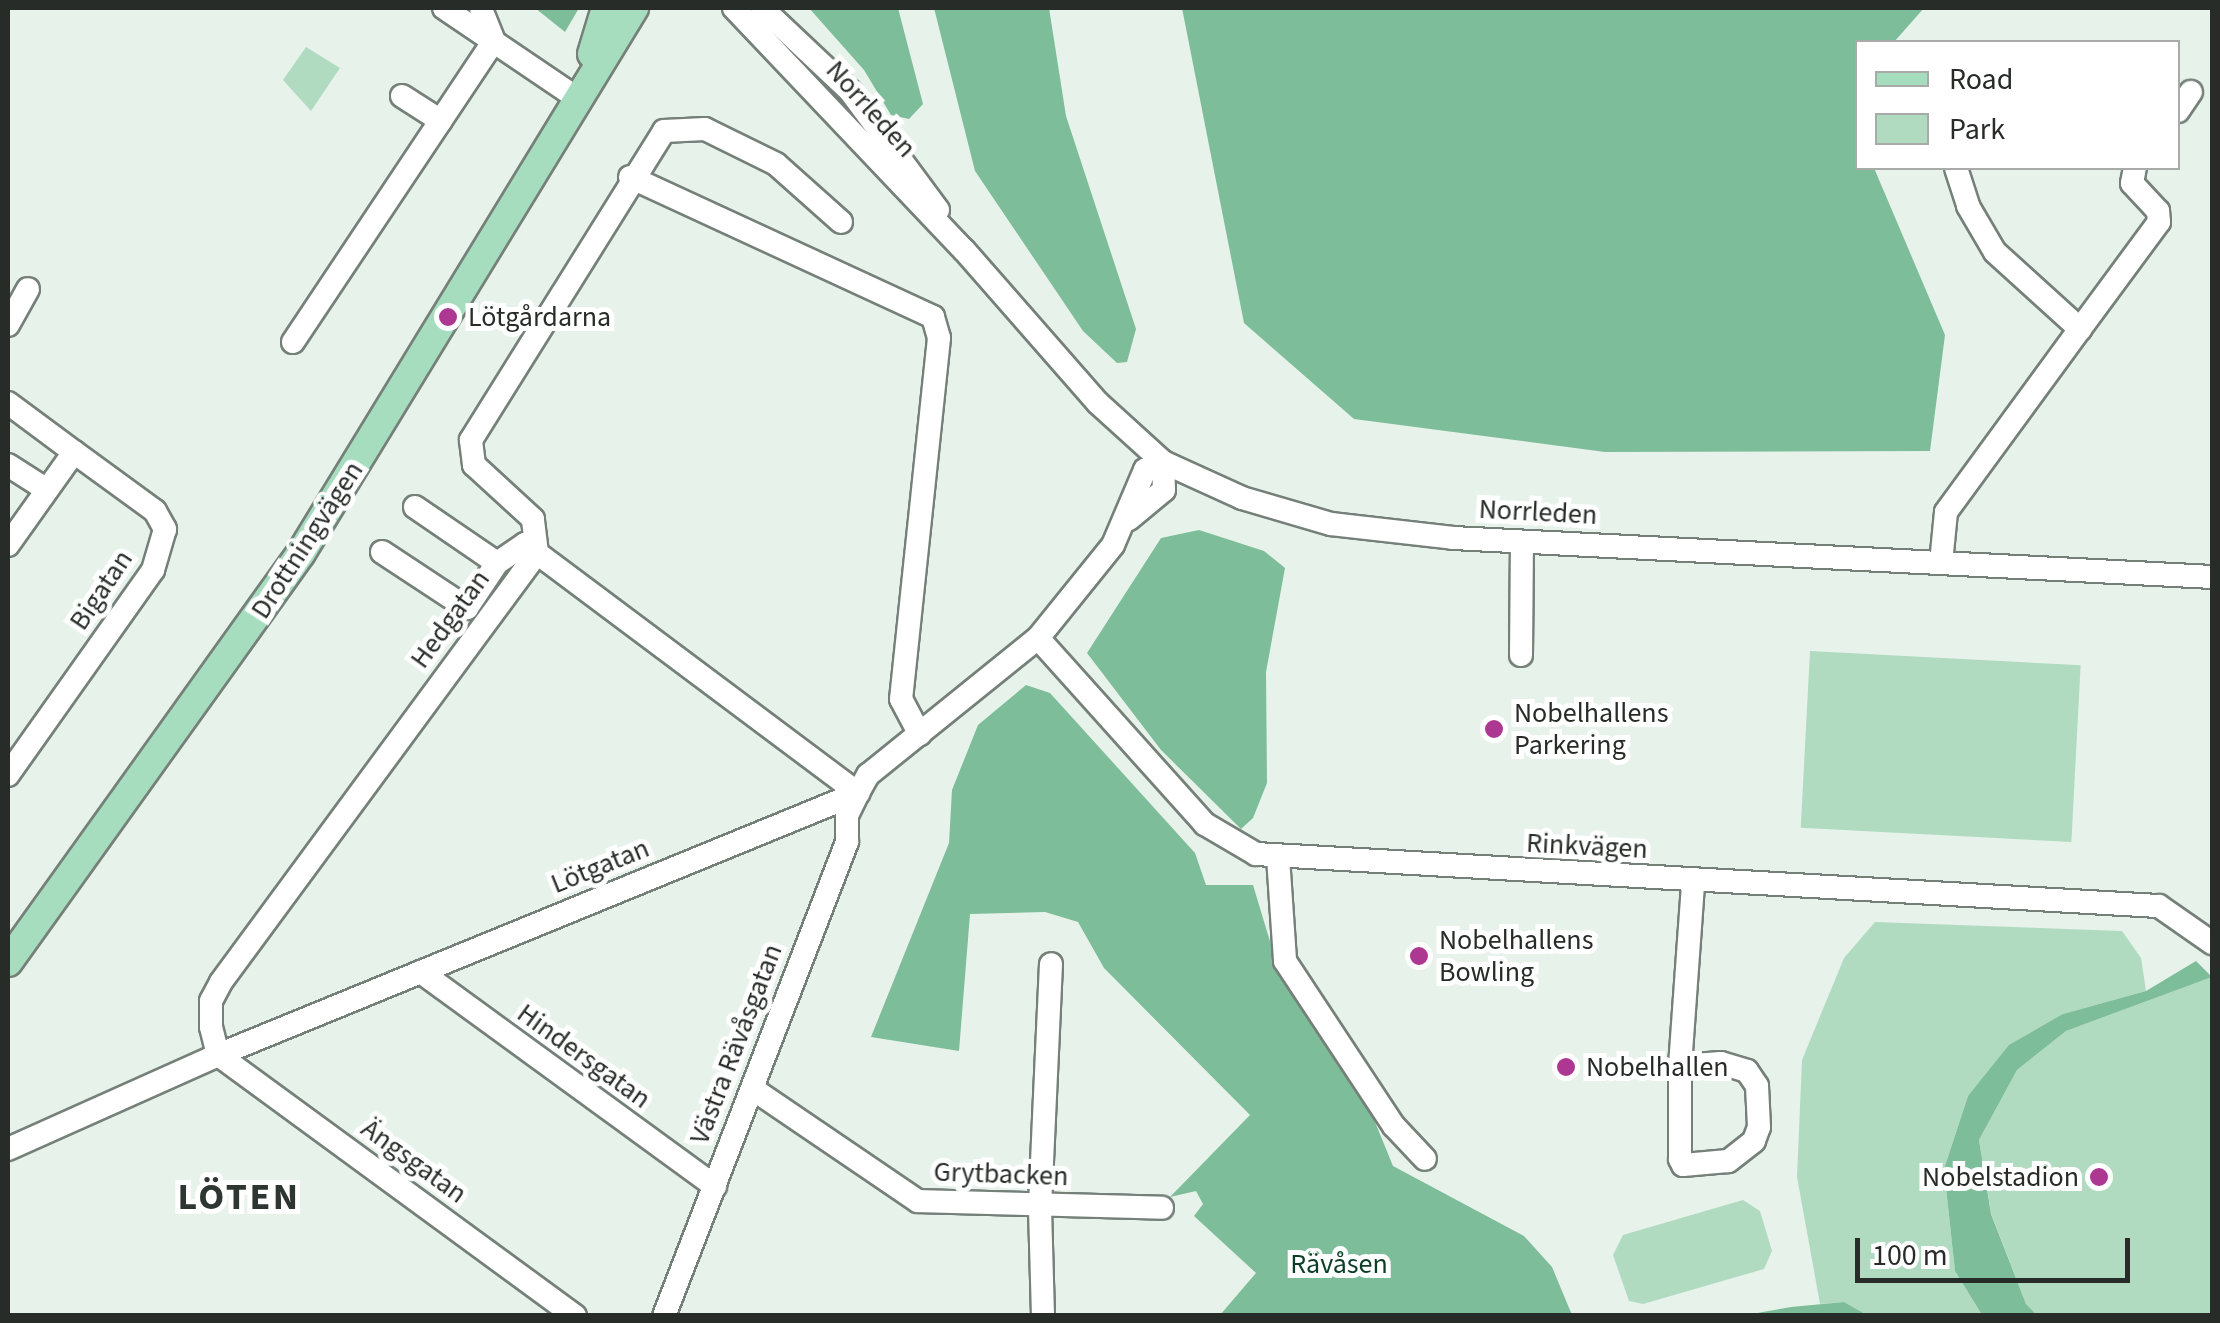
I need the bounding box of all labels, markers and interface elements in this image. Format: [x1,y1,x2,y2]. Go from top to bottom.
legend [1855,40,2180,170]
street label: Norrleden [819,54,923,164]
text: Road [1949,58,2013,101]
text: Park [1949,108,2005,151]
place label: Lötgårdarna [468,300,611,334]
marker: Lötgårdarna [437,306,459,328]
street label: Drottningvägen [244,455,370,625]
street label: Norrleden [1478,492,1598,532]
street label: Bigatan [62,544,140,636]
street label: Hedgatan [403,563,497,675]
place label: Nobelhallens Parkering [1514,696,1668,762]
marker: Nobelhallens Parkering [1483,718,1505,740]
street label: Rinkvägen [1525,826,1649,866]
street label: Lötgatan [546,831,654,901]
place label: Nobelhallens Bowling [1439,923,1593,989]
street label: Västra Rävåsgatan [682,939,790,1149]
marker: Nobelhallens Bowling [1408,945,1430,967]
street label: Hindersgatan [511,996,657,1116]
place label: Nobelhallen [1586,1050,1729,1084]
marker: Nobelhallen [1555,1056,1577,1078]
street label: Ängsgatan [355,1112,473,1210]
street label: Grytbacken [933,1155,1069,1193]
place label: Nobelstadion [1922,1160,2079,1194]
marker: Nobelstadion [2088,1166,2110,1188]
district label: LÖTEN [178,1175,300,1221]
scale bar [1860,1218,2135,1280]
text: 100 m [1872,1234,1948,1277]
park label: Rävåsen [1290,1247,1388,1281]

